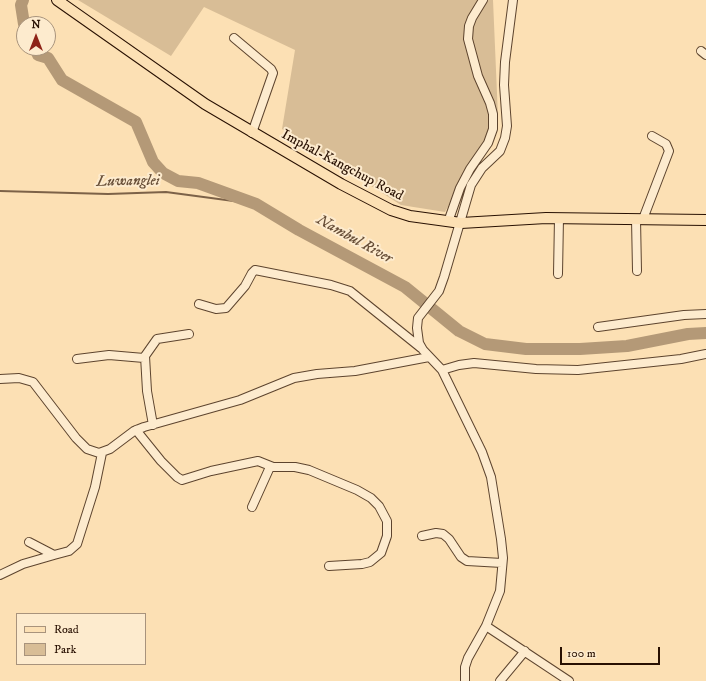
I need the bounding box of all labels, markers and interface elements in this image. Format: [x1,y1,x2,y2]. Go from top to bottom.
north arrow [16,16,56,56]
text: N [31,18,41,32]
street label: Imphal-Kangchup Road [278,127,406,205]
water label: Luwanglei [96,172,160,192]
water label: Nambul River [313,212,395,268]
legend [16,613,146,665]
text: Road [54,622,79,637]
scale bar [562,639,662,665]
text: Park [54,642,76,657]
text: 100 m [567,646,596,661]

